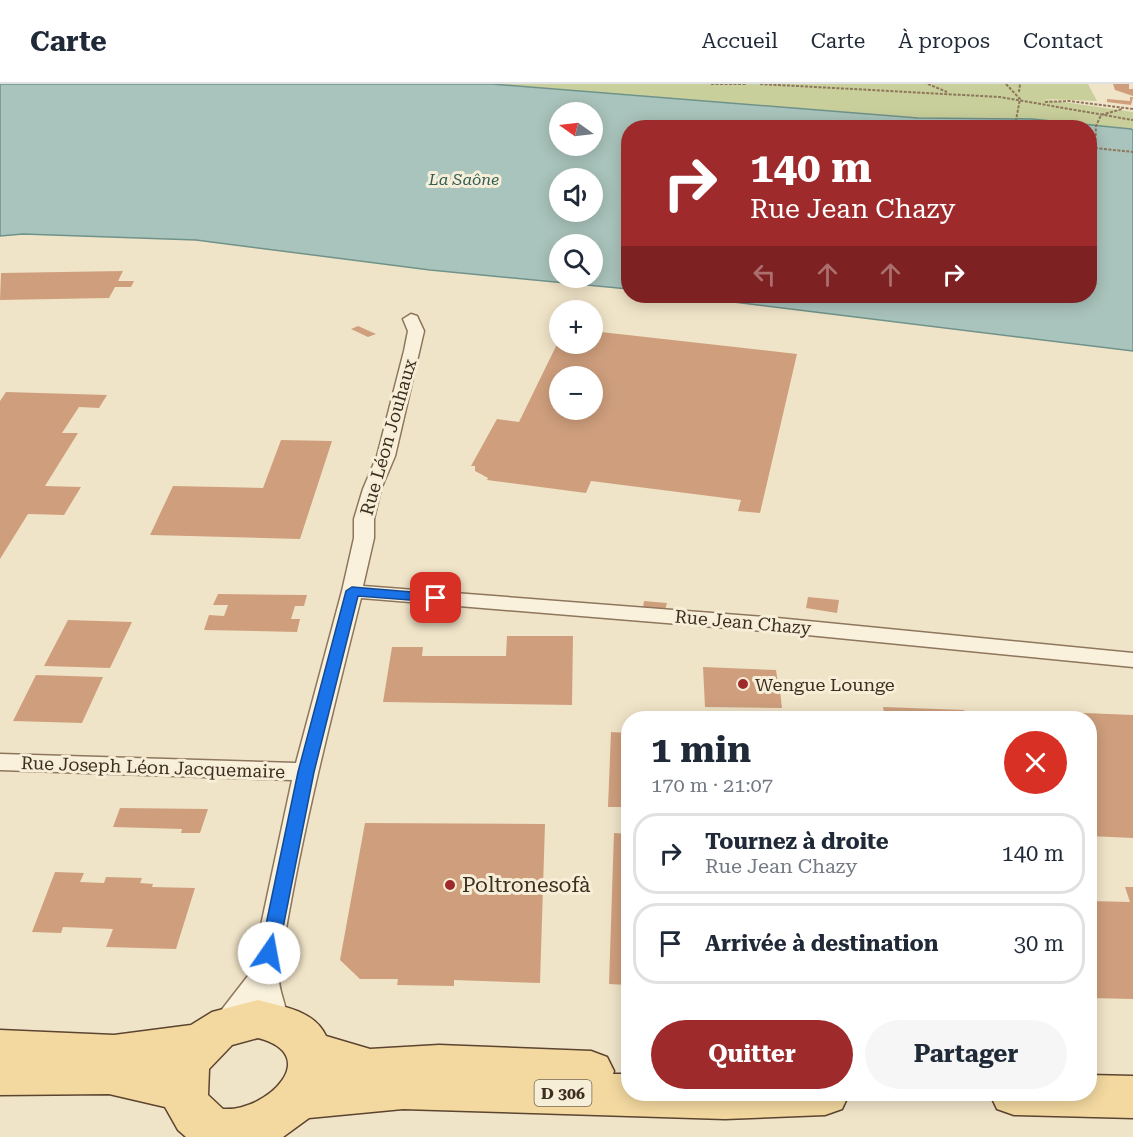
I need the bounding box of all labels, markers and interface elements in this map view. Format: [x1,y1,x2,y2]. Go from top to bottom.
text: Carte [30,25,107,58]
text: Accueil [702,29,778,53]
text: Carte [811,29,865,53]
text: À propos [898,29,990,53]
text: Contact [1023,29,1103,53]
north arrow [549,102,603,156]
map controls [549,102,603,420]
text: 140 m [750,143,872,192]
icon: right [651,144,729,222]
button: sound [549,168,603,222]
water label: La Saône [428,170,499,189]
text: Rue Jean Chazy [750,193,956,225]
button: search [549,234,603,288]
icon: left [748,258,781,291]
icon: ahead [811,258,844,291]
icon: ahead [874,258,907,291]
icon: right [937,258,970,291]
button: + [549,300,603,354]
street label: Rue Léon Jouhaux [356,356,421,518]
button: − [549,366,603,420]
pin [410,572,461,623]
icon: arrive [419,581,452,614]
street label: Rue Jean Chazy [674,606,813,638]
place label: Wengue Lounge [755,674,895,695]
marker: Wengue Lounge [736,677,750,691]
text: 1 min [651,729,751,771]
button: close [1004,731,1067,794]
street label: Rue Joseph Léon Jacquemaire [21,752,286,782]
text: 170 m · 21:07 [651,773,773,797]
text: Tournez à droite [705,829,889,854]
icon: right [654,837,687,870]
text: 140 m [1001,841,1064,866]
text: Rue Jean Chazy [705,854,857,878]
place label: Poltronesofà [462,873,591,897]
marker: Poltronesofà [443,878,457,892]
position arrow [237,921,301,985]
icon: arrive [654,927,687,960]
text: Arrivée à destination [705,931,939,956]
text: 30 m [1014,931,1064,956]
button: Quitter [651,1020,853,1089]
button: Partager [865,1020,1067,1089]
road number: D 306 [534,1080,592,1106]

